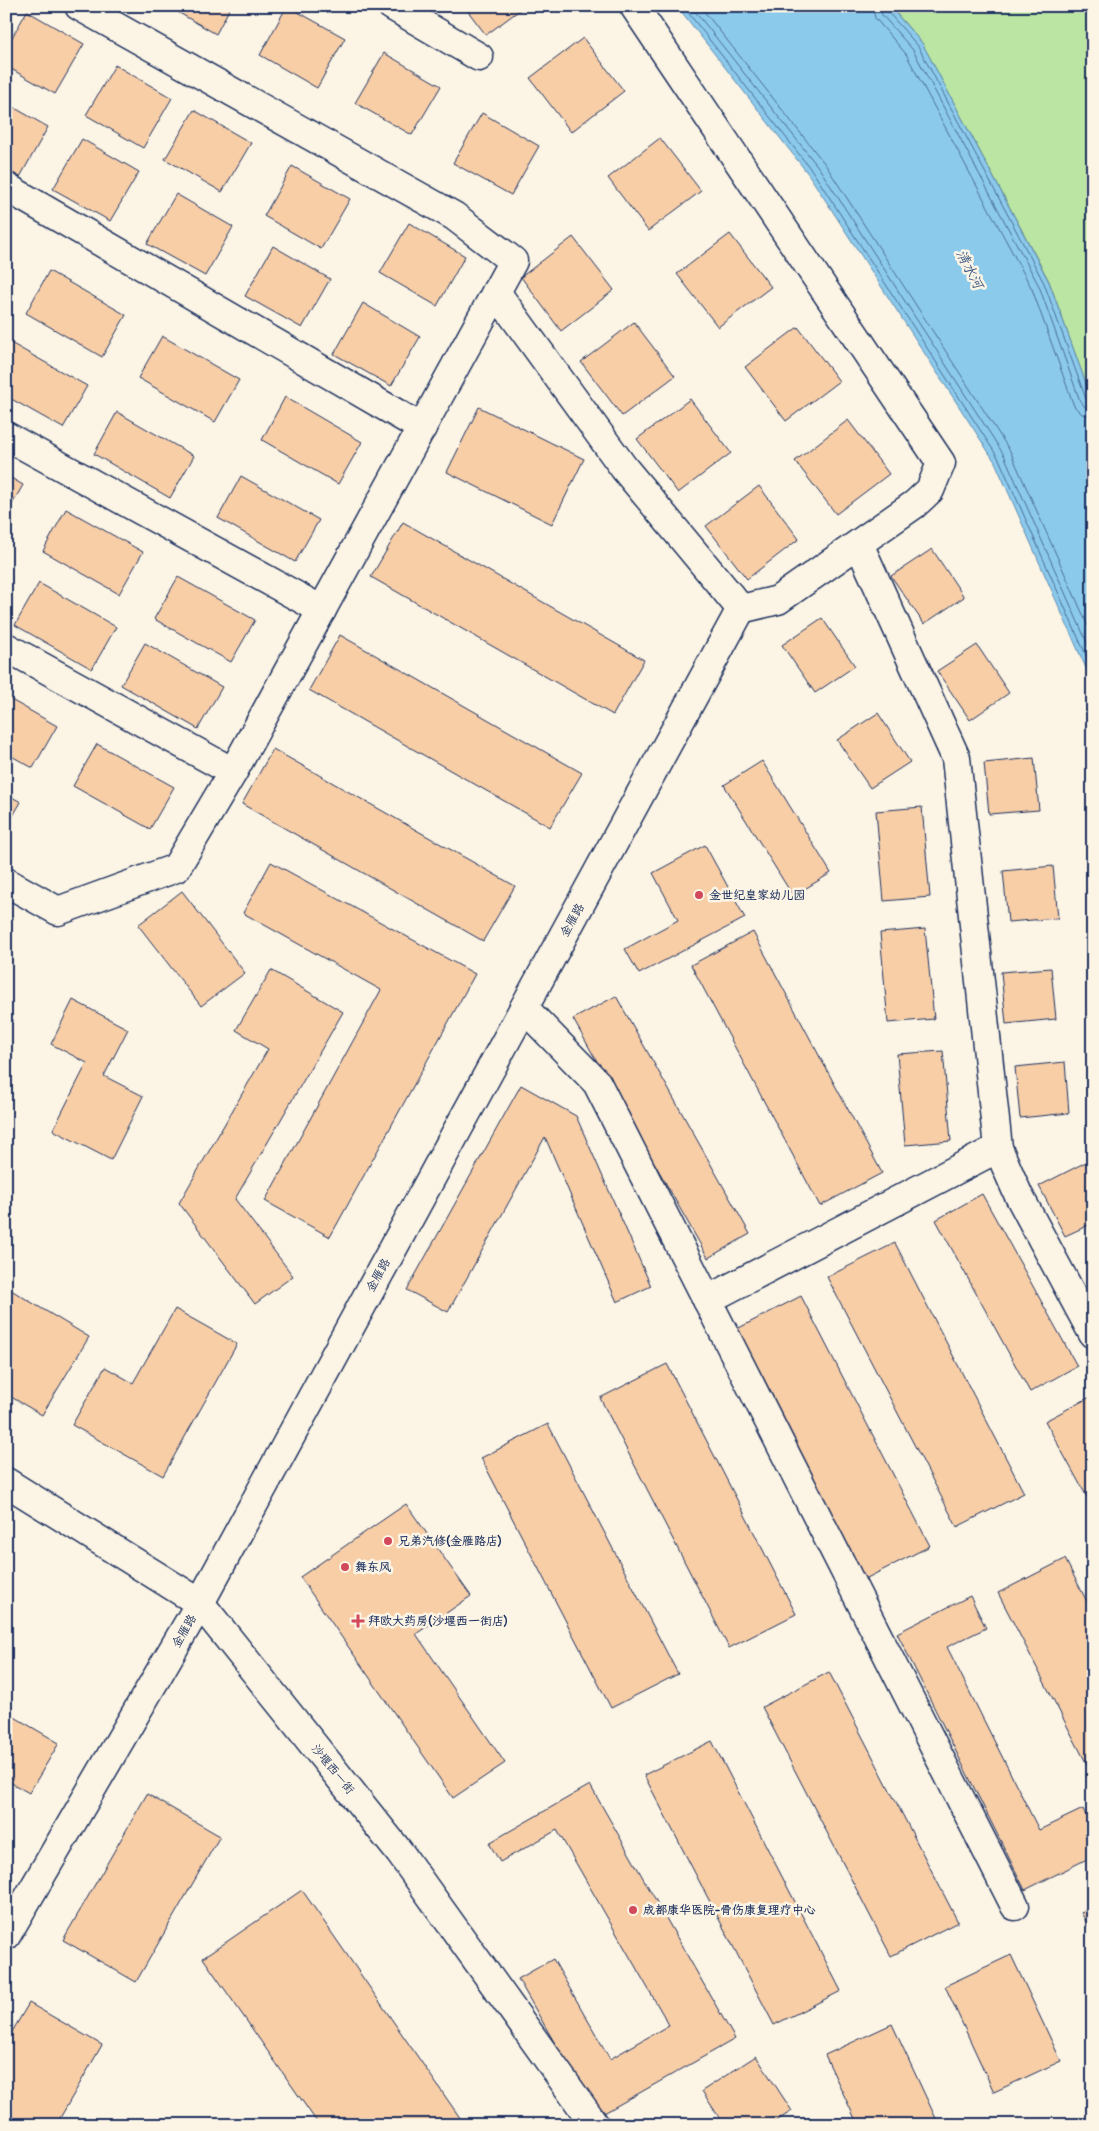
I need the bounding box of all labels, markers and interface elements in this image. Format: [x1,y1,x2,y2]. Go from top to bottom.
water label: 清水河 [952,247,988,294]
place label: 金世纪皇家幼儿园 [709,888,805,903]
marker: 金世纪皇家幼儿园 [693,889,705,901]
street label: 金雁路 [557,901,588,940]
street label: 金雁路 [363,1256,394,1295]
place label: 兄弟汽修(金雁路店) [398,1534,502,1549]
marker: 兄弟汽修(金雁路店) [382,1535,394,1547]
place label: 舞东风 [355,1560,391,1575]
marker: 舞东风 [339,1561,351,1573]
street label: 金雁路 [169,1612,200,1651]
place label: 拜欧大药房(沙堰西一街店) [368,1614,508,1629]
marker: 拜欧大药房(沙堰西一街店) [352,1615,364,1627]
street label: 沙堰西一街 [308,1741,357,1797]
place label: 成都康华医院-骨伤康复理疗中心 [643,1903,816,1918]
marker: 成都康华医院-骨伤康复理疗中心 [627,1904,639,1916]

